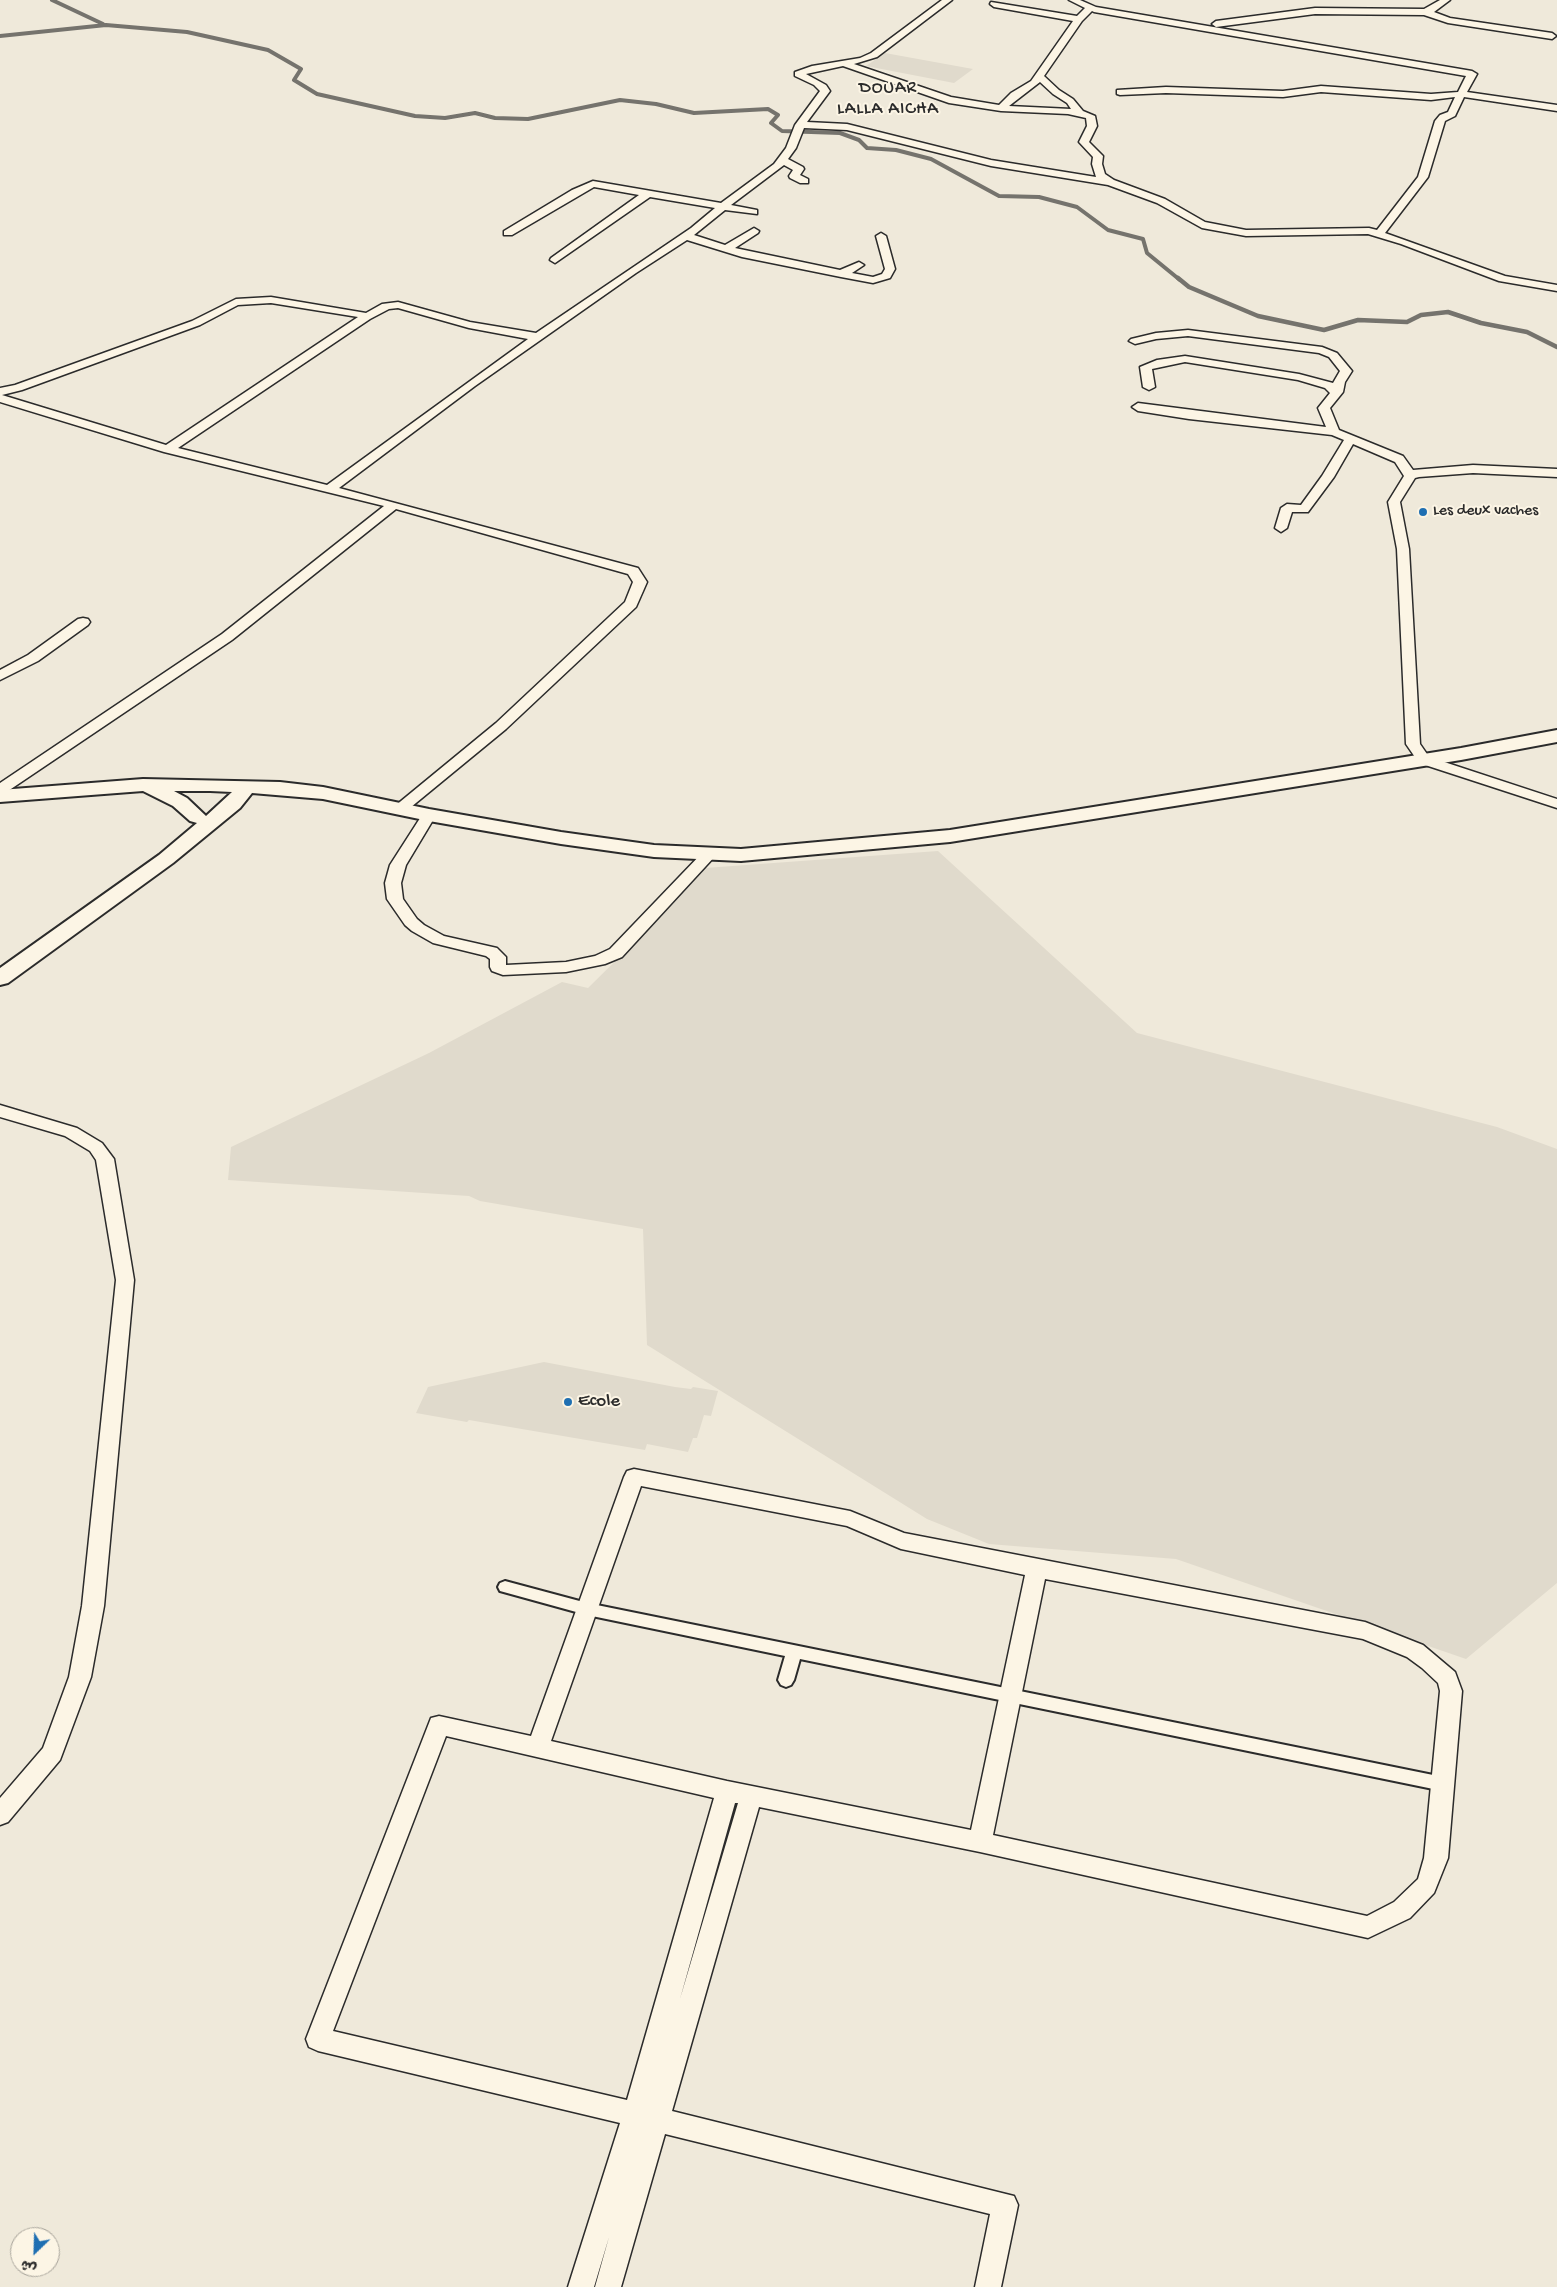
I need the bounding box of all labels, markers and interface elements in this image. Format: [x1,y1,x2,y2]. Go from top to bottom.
district label: DOUAR LALLA AICHA [836,78,940,120]
place label: Les deux vaches [1433,502,1538,522]
marker: Les deux vaches [1417,506,1429,518]
place label: Ecole [578,1391,620,1413]
marker: Ecole [562,1396,574,1408]
north arrow [10,2227,60,2277]
text: ش [19,2254,40,2276]

